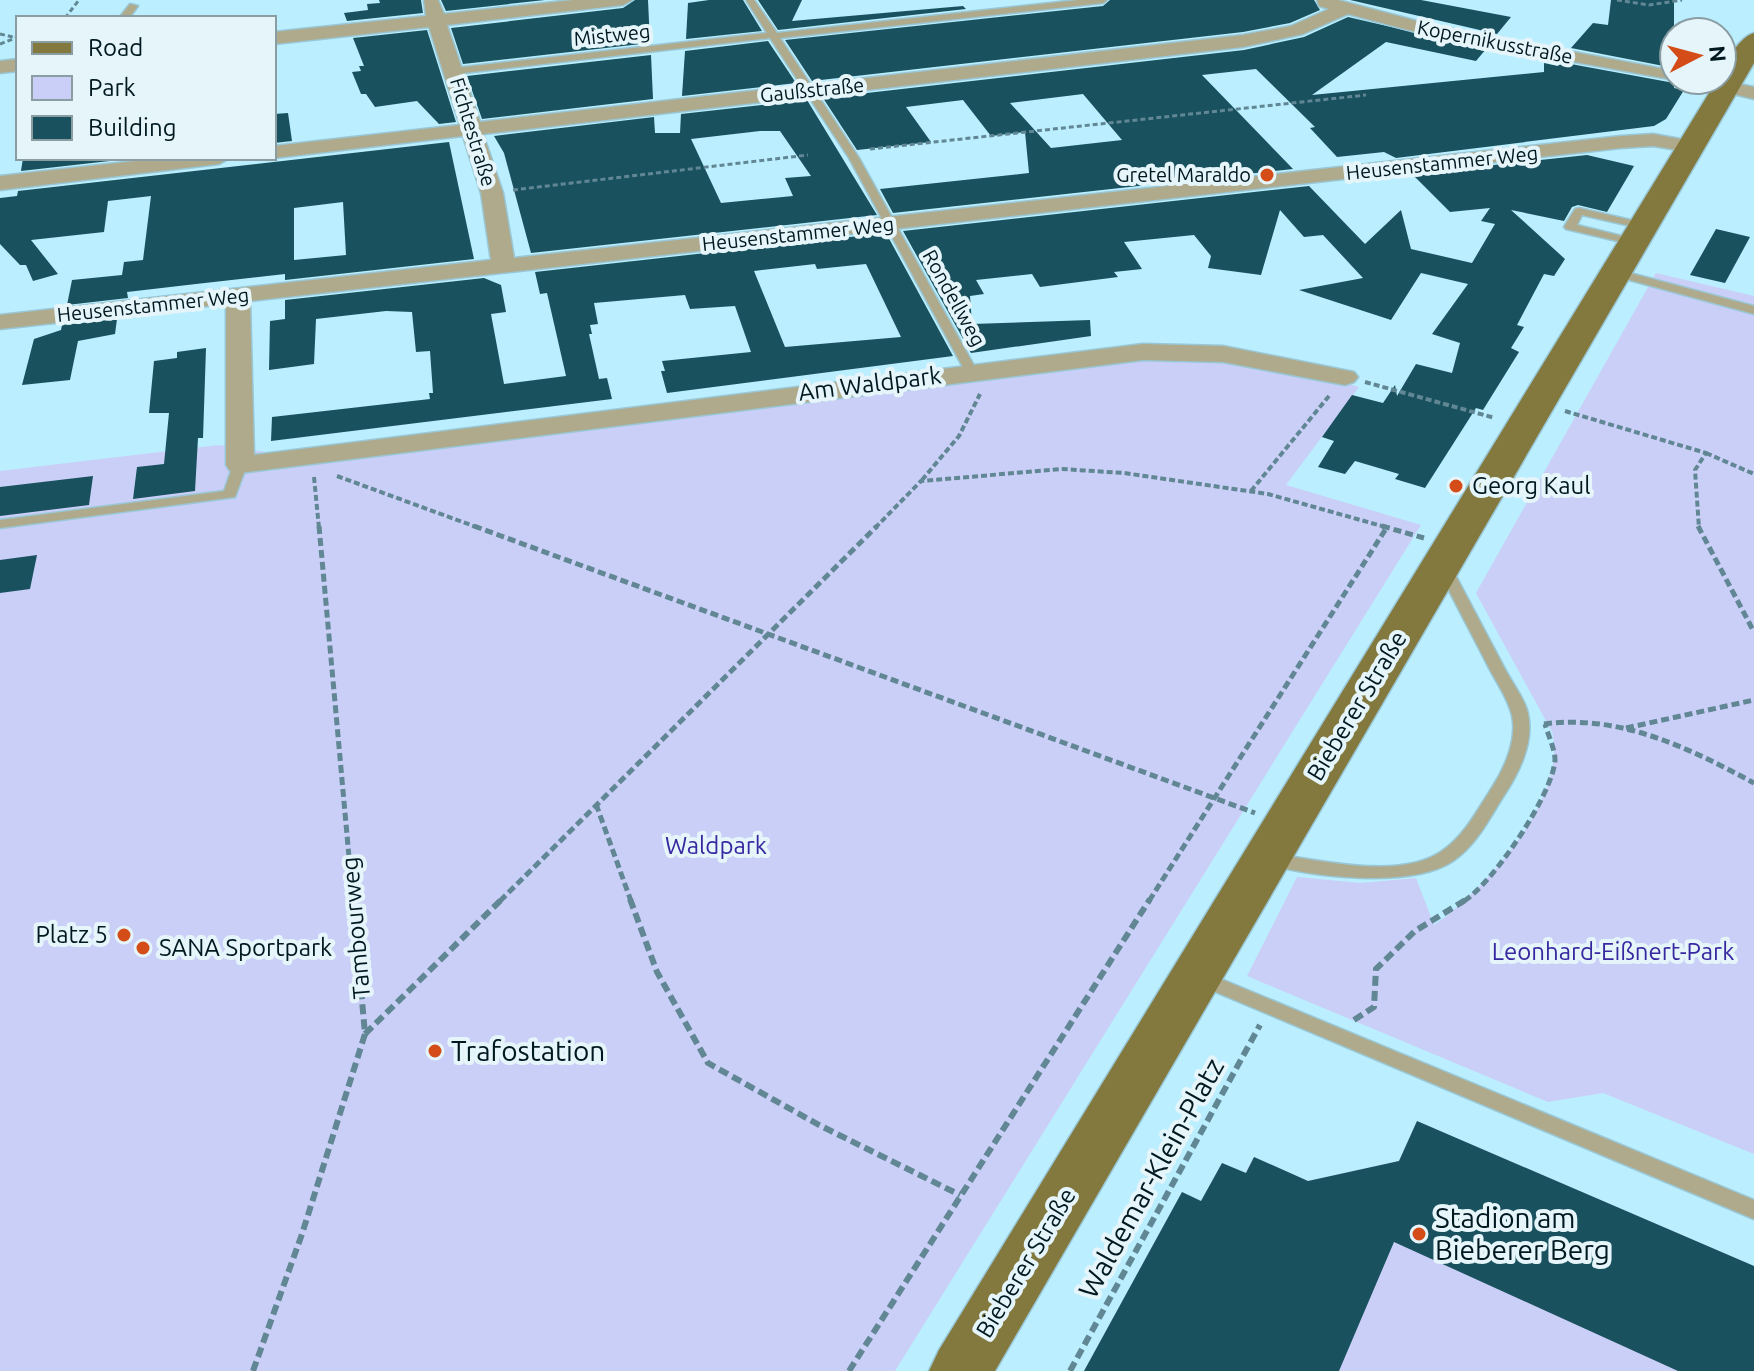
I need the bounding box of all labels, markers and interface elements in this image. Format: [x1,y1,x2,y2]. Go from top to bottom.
street label: Kopernikusstraße [1415,15,1575,68]
legend [16,16,276,160]
north arrow [1658,16,1738,96]
street label: Mistweg [573,19,651,50]
text: Road [88,34,143,61]
text: N [1705,44,1732,63]
street label: Gaußstraße [759,73,865,106]
text: Park [88,74,136,101]
street label: Fichtestraße [446,75,501,189]
text: Building [88,114,176,141]
street label: Heusenstammer Weg [1345,141,1539,184]
place label: Gretel Maraldo [1116,163,1251,186]
marker: Gretel Maraldo [1258,166,1276,184]
street label: Heusenstammer Weg [701,212,895,255]
street label: Rondellweg [918,245,990,350]
street label: Heusenstammer Weg [56,283,250,326]
street label: Am Waldpark [797,361,943,406]
place label: Georg Kaul [1472,472,1591,499]
marker: Georg Kaul [1447,477,1465,495]
street label: Bieberer Straße [1301,626,1412,785]
park label: Waldpark [665,832,767,859]
street label: Tambourweg [336,856,375,1000]
place label: Platz 5 [35,921,108,948]
marker: Platz 5 [115,926,133,944]
place label: SANA Sportpark [159,934,332,961]
park label: Leonhard-Eißnert-Park [1492,938,1734,965]
marker: SANA Sportpark [134,939,152,957]
place label: Trafostation [451,1035,605,1066]
marker: Trafostation [426,1042,444,1060]
street label: Waldemar-Klein-Platz [1072,1053,1229,1303]
street label: Bieberer Straße [970,1183,1081,1342]
place label: Stadion am Bieberer Berg [1435,1202,1610,1265]
marker: Stadion am Bieberer Berg [1410,1225,1428,1243]

